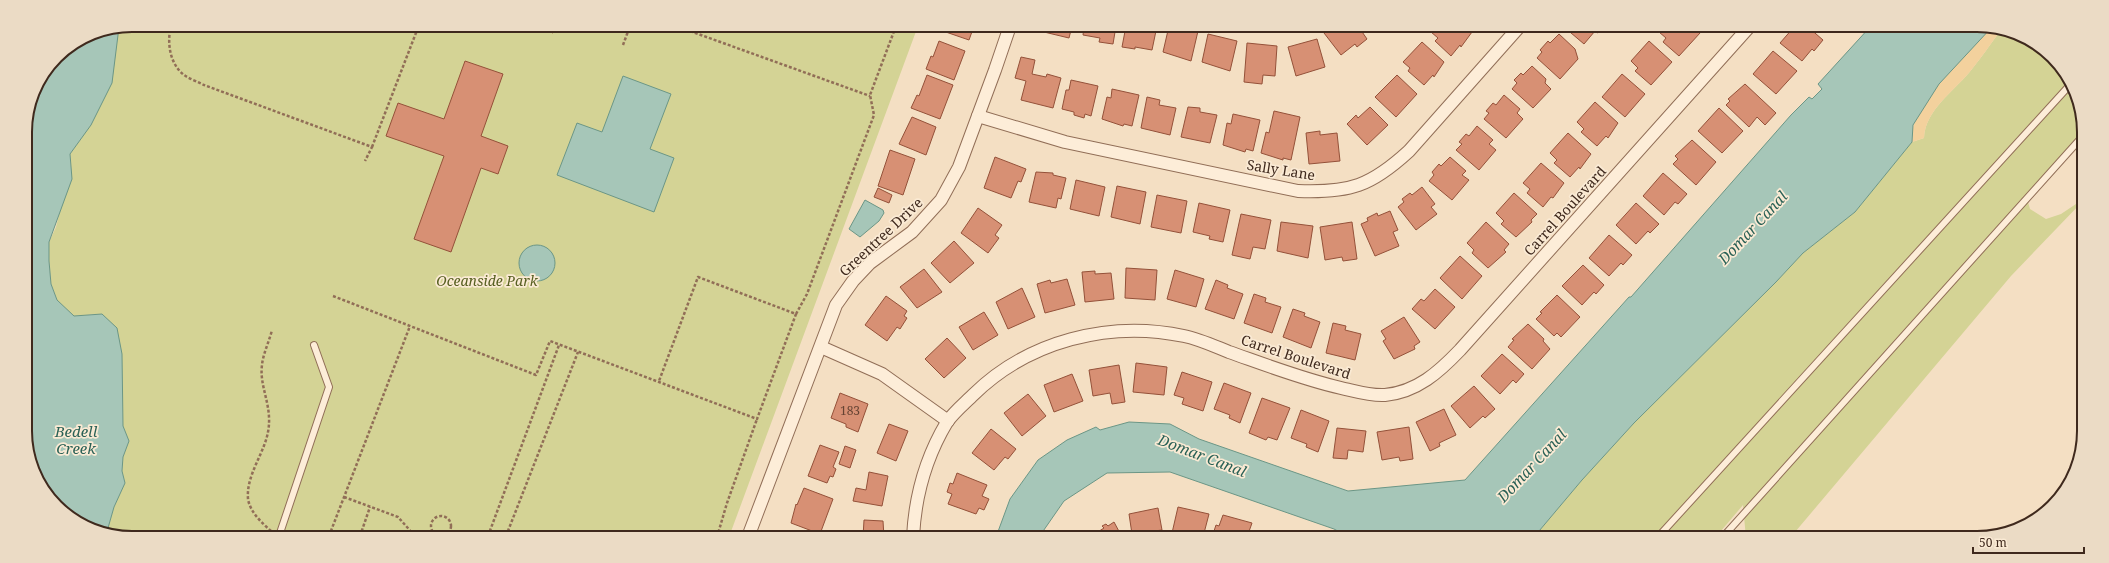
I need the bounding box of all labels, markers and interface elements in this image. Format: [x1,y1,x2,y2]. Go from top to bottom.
street label: Sally Lane [1246,155,1317,184]
street label: Carrel Boulevard [1519,162,1610,259]
water label: Domar Canal [1713,186,1792,269]
street label: Greentree Drive [835,193,926,280]
park label: Oceanside Park [436,271,539,290]
street label: Carrel Boulevard [1239,330,1354,383]
house number: 183 [840,402,860,419]
water label: Bedell Creek [54,421,98,458]
water label: Domar Canal [1492,424,1571,507]
water label: Domar Canal [1154,429,1250,481]
scale bar [1973,529,2084,555]
text: 50 m [1979,534,2007,551]

